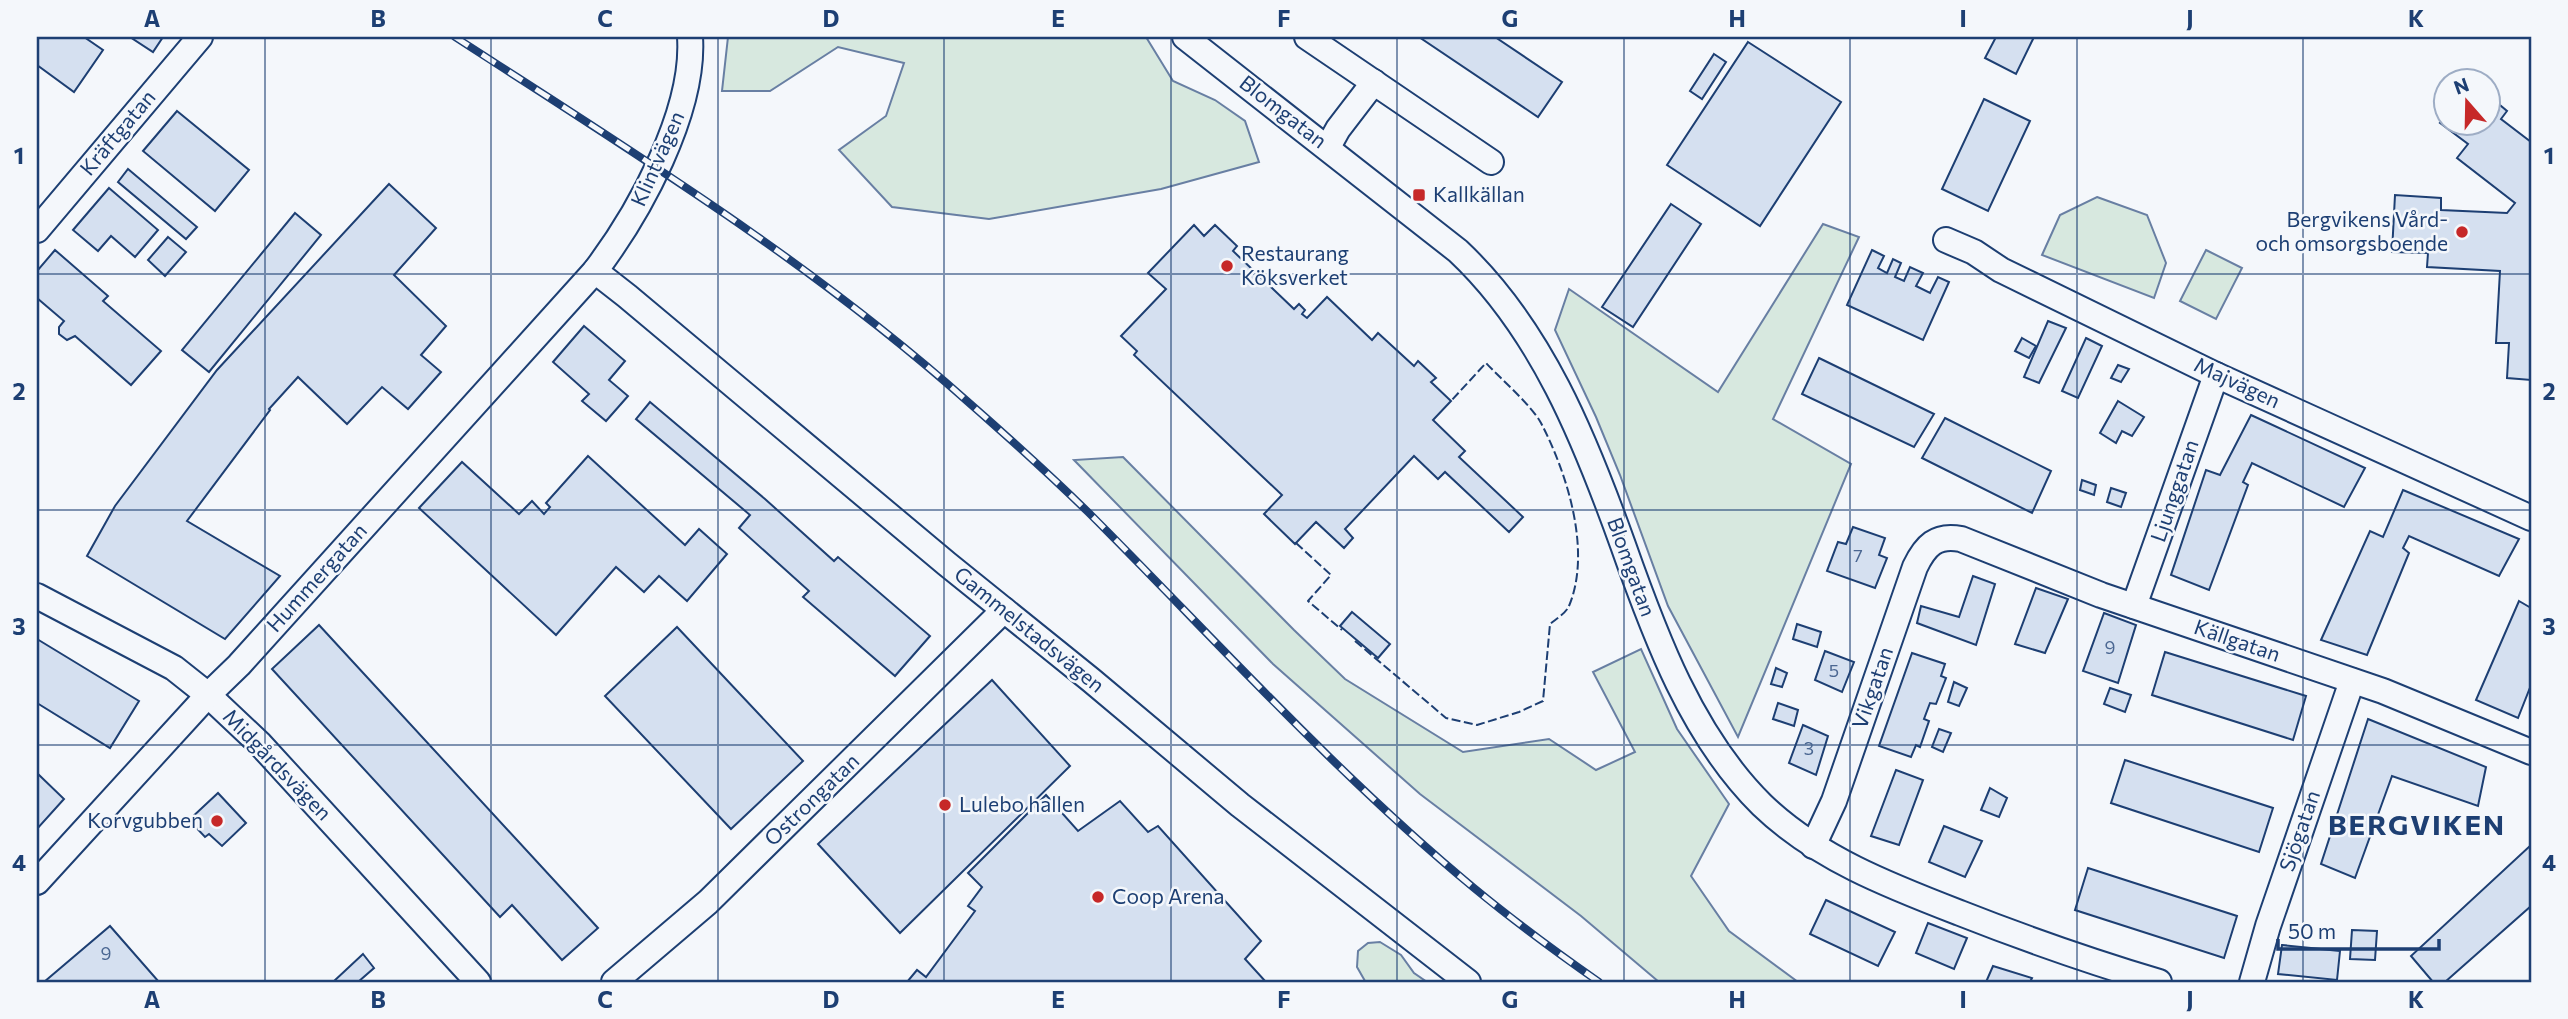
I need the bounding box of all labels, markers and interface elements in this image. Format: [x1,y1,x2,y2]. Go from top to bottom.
text: A [144,4,161,32]
text: B [370,4,386,32]
text: C [597,4,613,32]
text: D [823,4,840,32]
text: E [1051,4,1065,32]
text: F [1277,4,1291,32]
text: G [1502,4,1518,32]
text: H [1728,4,1746,32]
text: I [1959,4,1967,32]
text: J [2186,4,2194,32]
text: K [2408,4,2424,32]
north arrow [2432,66,2502,136]
street label: Blomgatan [1235,69,1332,153]
text: N [2450,72,2472,99]
street label: Kräftgatan [74,84,160,180]
street label: Klintvägen [625,107,689,210]
text: 1 [14,141,24,169]
text: 1 [2544,141,2554,169]
place label: Kallkällan [1433,181,1525,206]
marker: Kallkällan [1411,187,1427,203]
place label: Bergvikens Vård- och omsorgsboende [2255,206,2448,255]
marker: Bergvikens Vård- och omsorgsboende [2454,224,2470,240]
place label: Restaurang Köksverket [1241,240,1349,289]
marker: Restaurang Köksverket [1219,258,1235,274]
street label: Majvägen [2191,351,2285,412]
text: 2 [12,377,26,405]
text: 2 [2542,377,2556,405]
street label: Ljunggatan [2144,436,2203,545]
street label: Blomgatan [1603,514,1662,619]
street label: Hummergatan [261,518,371,636]
house number: 7 [1853,544,1863,566]
street label: Gammelstadsvägen [950,561,1110,697]
text: 3 [12,612,26,640]
text: 3 [2542,612,2556,640]
street label: Källgatan [2191,613,2284,666]
house number: 9 [2105,636,2115,658]
street label: Vikgatan [1846,643,1897,732]
house number: 5 [1829,659,1839,681]
street label: Midgårdsvägen [219,703,337,825]
house number: 3 [1804,737,1814,759]
street label: Ostrongatan [758,748,863,850]
street label: Sjögatan [2273,787,2324,874]
place label: Lulebo hallen [959,791,1085,816]
marker: Lulebo hallen [937,797,953,813]
place label: Korvgubben [87,807,203,832]
district label: BERGVIKEN [2328,807,2506,841]
marker: Korvgubben [209,813,225,829]
text: 4 [12,848,26,876]
text: 4 [2542,848,2556,876]
place label: Coop Arena [1112,883,1225,908]
marker: Coop Arena [1090,889,1106,905]
scale bar [2278,907,2438,951]
text: 50 m [2288,918,2336,943]
house number: 9 [101,942,111,964]
text: A [144,985,161,1013]
text: B [370,985,386,1013]
text: C [597,985,613,1013]
text: D [823,985,840,1013]
text: E [1051,985,1065,1013]
text: F [1277,985,1291,1013]
text: G [1502,985,1518,1013]
text: H [1728,985,1746,1013]
text: I [1959,985,1967,1013]
text: J [2186,985,2194,1013]
text: K [2408,985,2424,1013]

